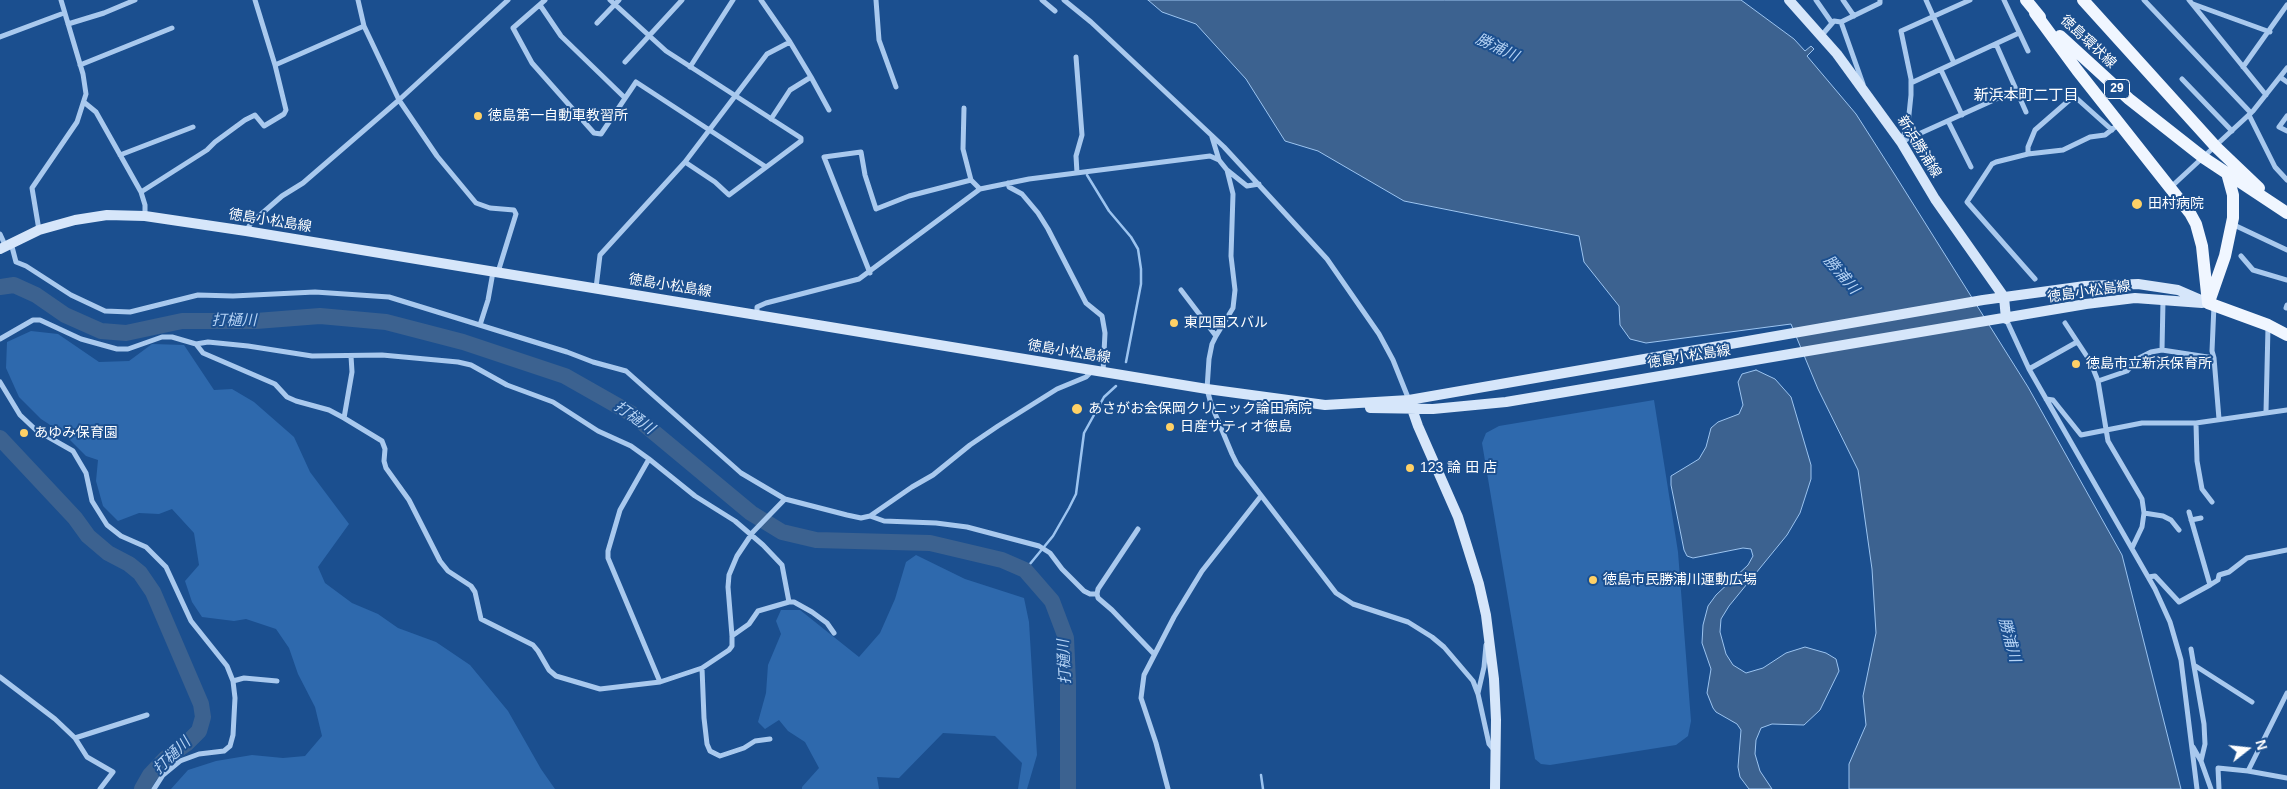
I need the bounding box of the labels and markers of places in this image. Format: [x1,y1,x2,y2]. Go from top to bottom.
place label: 徳島第一自動車教習所 [488,108,628,124]
marker: 徳島第一自動車教習所 [472,110,484,122]
place label: 田村病院 [2148,196,2204,212]
marker: 田村病院 [2130,197,2144,211]
place label: 東四国スバル [1184,315,1268,331]
marker: 東四国スバル [1168,317,1180,329]
place label: 徳島市立新浜保育所 [2086,356,2212,372]
marker: 徳島市立新浜保育所 [2070,358,2082,370]
place label: あさがお会保岡クリニック論田病院 [1088,401,1312,417]
marker: あさがお会保岡クリニック論田病院 [1070,402,1084,416]
place label: 日産サティオ徳島 [1180,419,1292,435]
marker: 日産サティオ徳島 [1164,421,1176,433]
place label: あゆみ保育園 [34,425,118,441]
marker: あゆみ保育園 [18,427,30,439]
place label: 123 論 田 店 [1420,460,1497,476]
marker: 123 論 田 店 [1404,462,1416,474]
place label: 徳島市民勝浦川運動広場 [1603,572,1757,588]
marker: 徳島市民勝浦川運動広場 [1587,574,1599,586]

